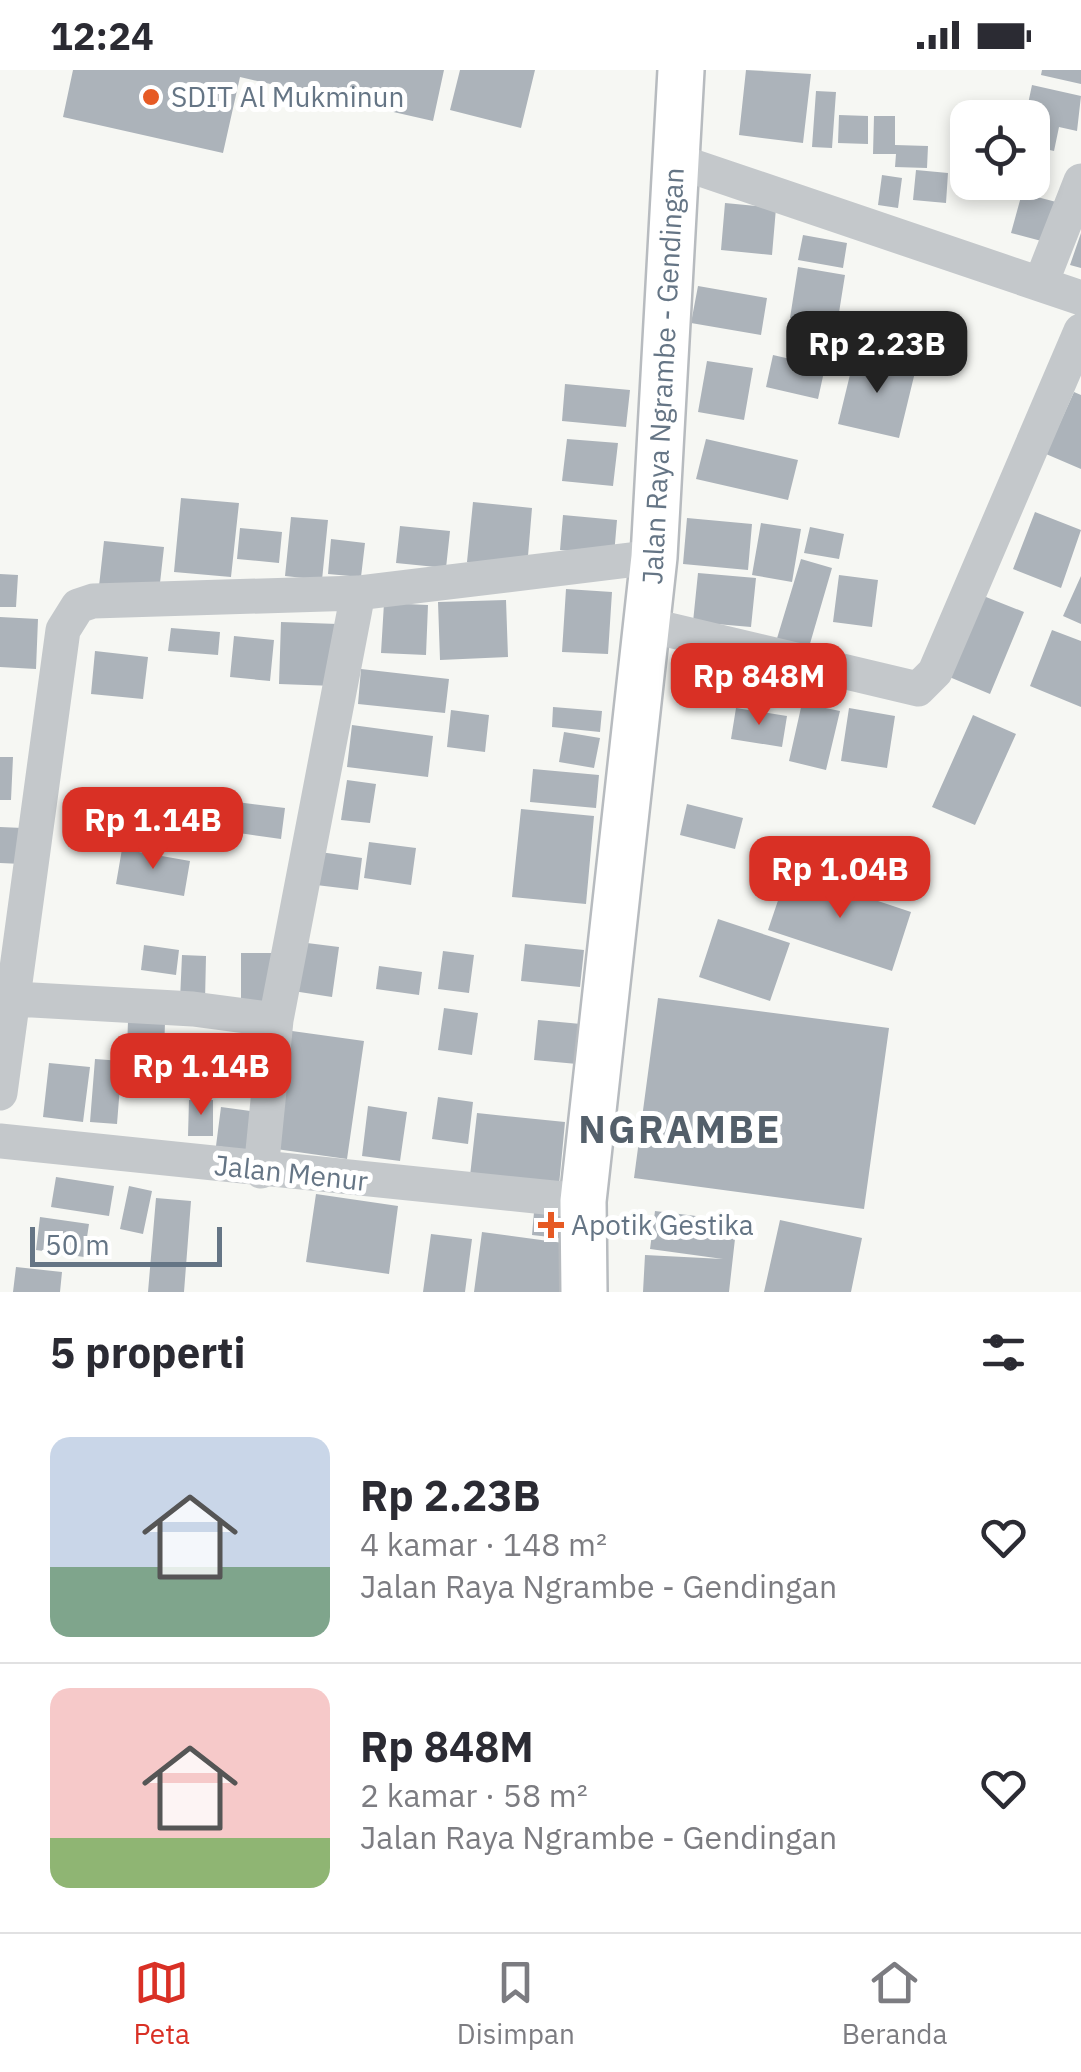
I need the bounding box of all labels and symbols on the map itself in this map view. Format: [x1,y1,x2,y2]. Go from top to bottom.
place label: SDIT Al Mukminun [171,78,404,115]
marker: SDIT Al Mukminun [140,86,162,108]
street label: Jalan Raya Ngrambe - Gendingan [633,167,692,585]
pin: Rp 2.23B [774,311,980,396]
pin: Rp 848M [667,643,851,728]
pin: Rp 1.14B [50,787,256,872]
pin: Rp 1.04B [737,836,943,921]
pin: Rp 1.14B [98,1033,304,1118]
district label: NGRAMBE [578,1104,782,1153]
street label: Jalan Menur [212,1146,370,1199]
place label: Apotik Gestika [571,1206,754,1243]
marker: Apotik Gestika [540,1214,562,1236]
scale bar [30,1222,222,1266]

